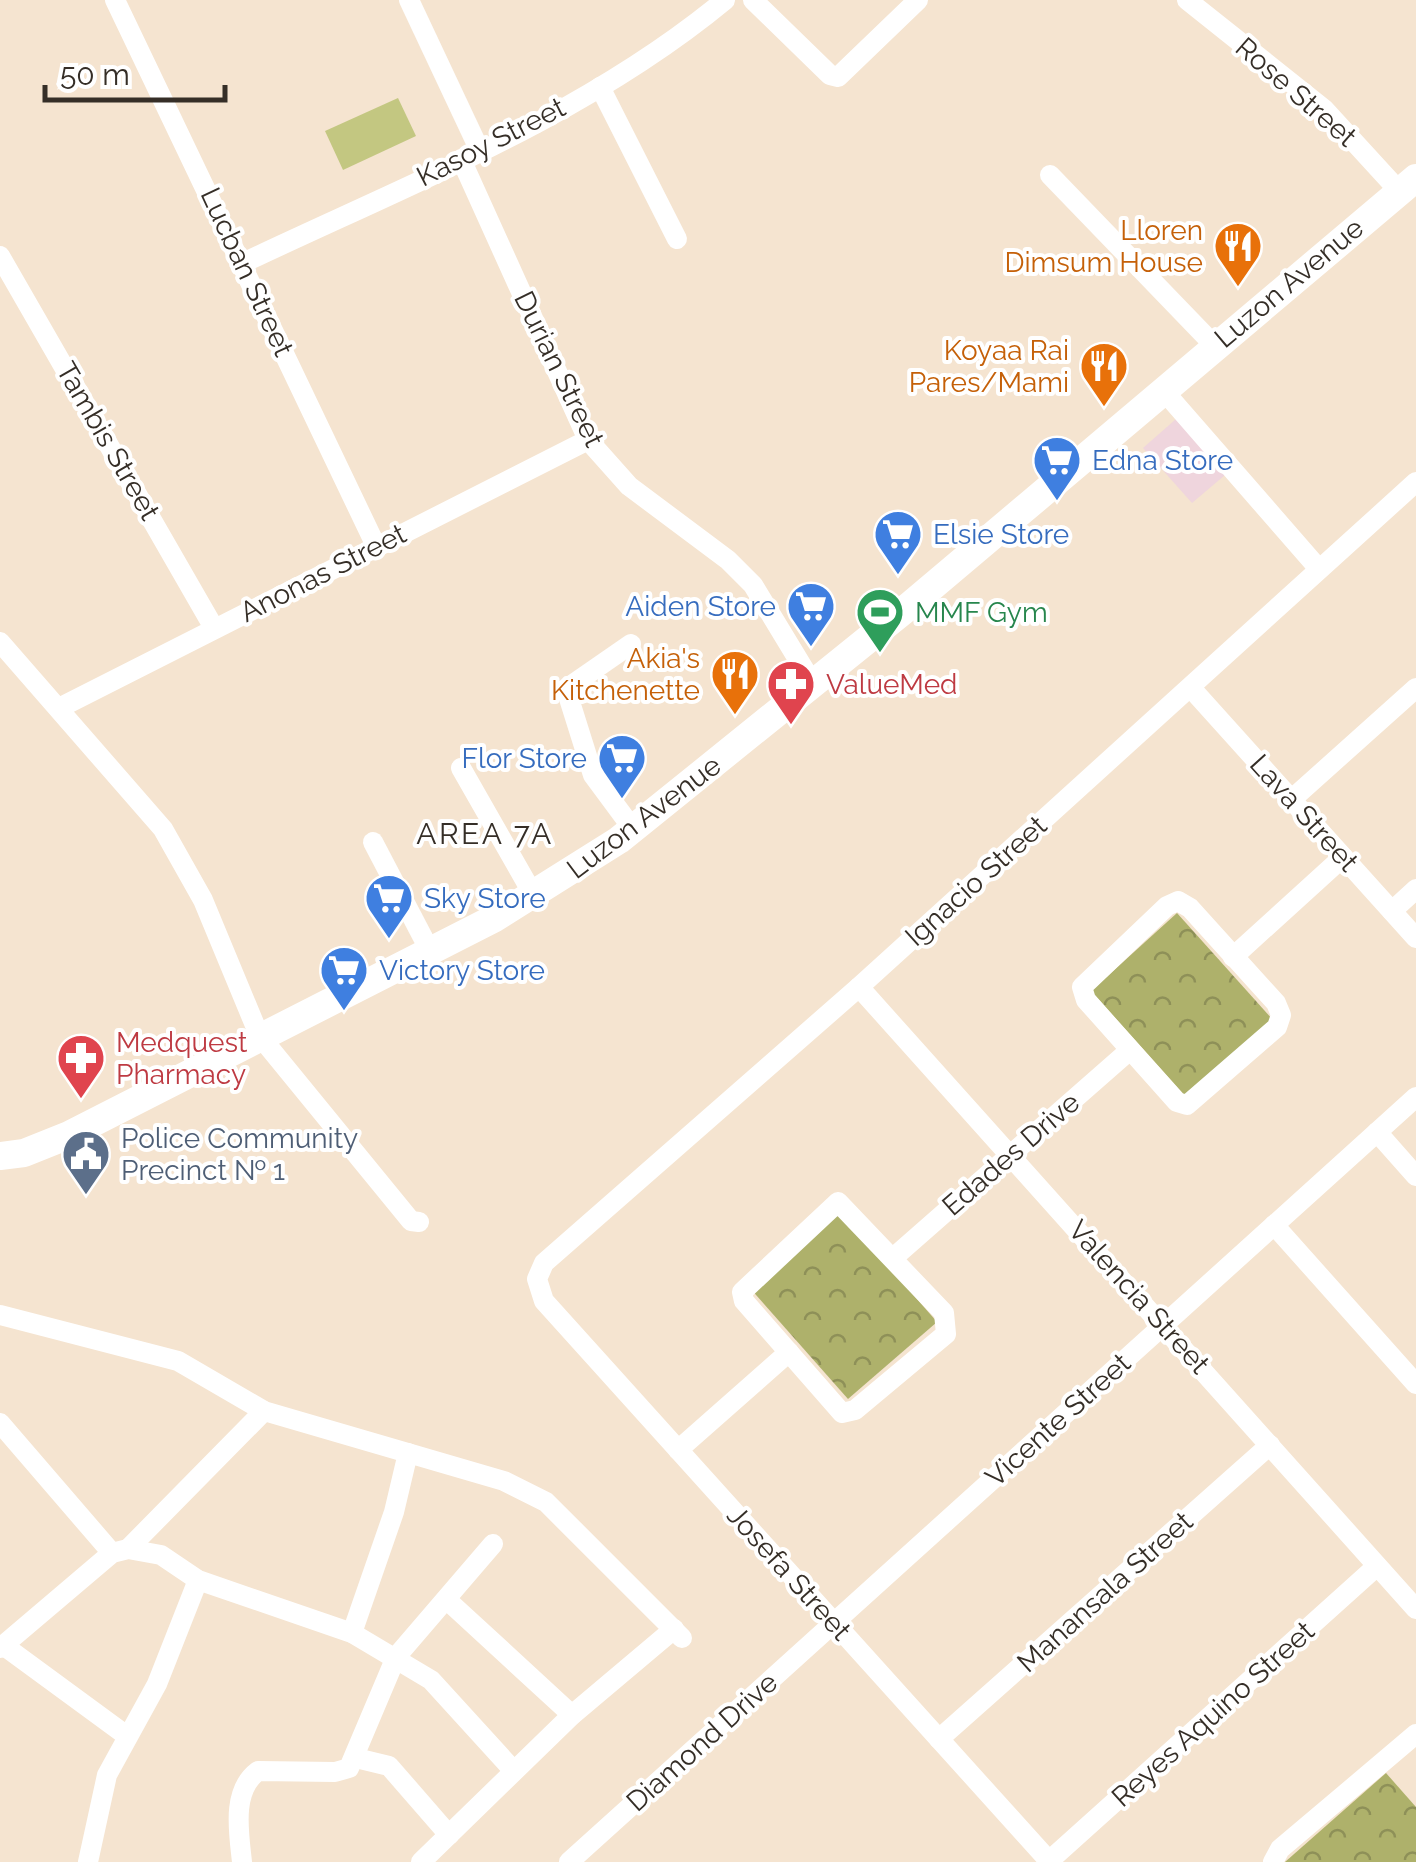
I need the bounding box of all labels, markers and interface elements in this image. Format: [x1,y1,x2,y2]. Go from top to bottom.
street label: Rose Street [1229,31,1364,154]
scale bar [45,40,225,102]
text: 50 m [60,57,130,92]
street label: Kasoy Street [411,90,571,194]
street label: Lucban Street [194,183,301,362]
street label: Luzon Avenue [1208,211,1370,355]
place label: Lloren Dimsum House [1004,214,1203,279]
restaurant icon: Lloren Dimsum House [1212,220,1264,288]
street label: Durian Street [507,286,611,453]
place label: Koyaa Rai Pares/Mami [909,334,1069,399]
restaurant icon: Koyaa Rai Pares/Mami [1078,340,1130,408]
street label: Tambis Street [50,356,167,526]
supermarket icon: Edna Store [1031,434,1083,502]
place label: Edna Store [1092,444,1233,477]
supermarket icon: Elsie Store [872,508,924,576]
street label: Anonas Street [235,517,412,629]
place label: Elsie Store [933,518,1069,551]
supermarket icon: Aiden Store [785,580,837,648]
sports icon: MMF Gym [854,586,906,654]
place label: Aiden Store [625,590,776,623]
place label: MMF Gym [915,596,1048,629]
place label: Akia's Kitchenette [551,642,700,707]
restaurant icon: Akia's Kitchenette [709,648,761,716]
pharmacy icon: ValueMed [765,658,817,726]
place label: ValueMed [826,668,958,701]
supermarket icon: Flor Store [596,732,648,800]
place label: Flor Store [462,742,587,775]
street label: Luzon Avenue [561,748,727,886]
street label: Lava Street [1243,748,1365,879]
street label: Ignacio Street [899,809,1054,953]
district label: AREA 7A [416,816,554,851]
supermarket icon: Sky Store [363,872,415,940]
place label: Sky Store [424,882,546,915]
supermarket icon: Victory Store [318,944,370,1012]
place label: Victory Store [379,954,545,987]
place label: Medquest Pharmacy [116,1026,248,1091]
pharmacy icon: Medquest Pharmacy [55,1032,107,1100]
street label: Edades Drive [936,1086,1086,1222]
place label: Police Community Precinct № 1 [121,1122,358,1187]
public building icon: Police Community Precinct № 1 [60,1128,112,1196]
street label: Valencia Street [1062,1214,1217,1381]
street label: Vicente Street [979,1346,1138,1494]
street label: Josefa Street [720,1499,858,1647]
street label: Manansala Street [1011,1504,1200,1679]
street label: Reyes Aquino Street [1105,1614,1321,1814]
street label: Diamond Drive [620,1666,784,1818]

